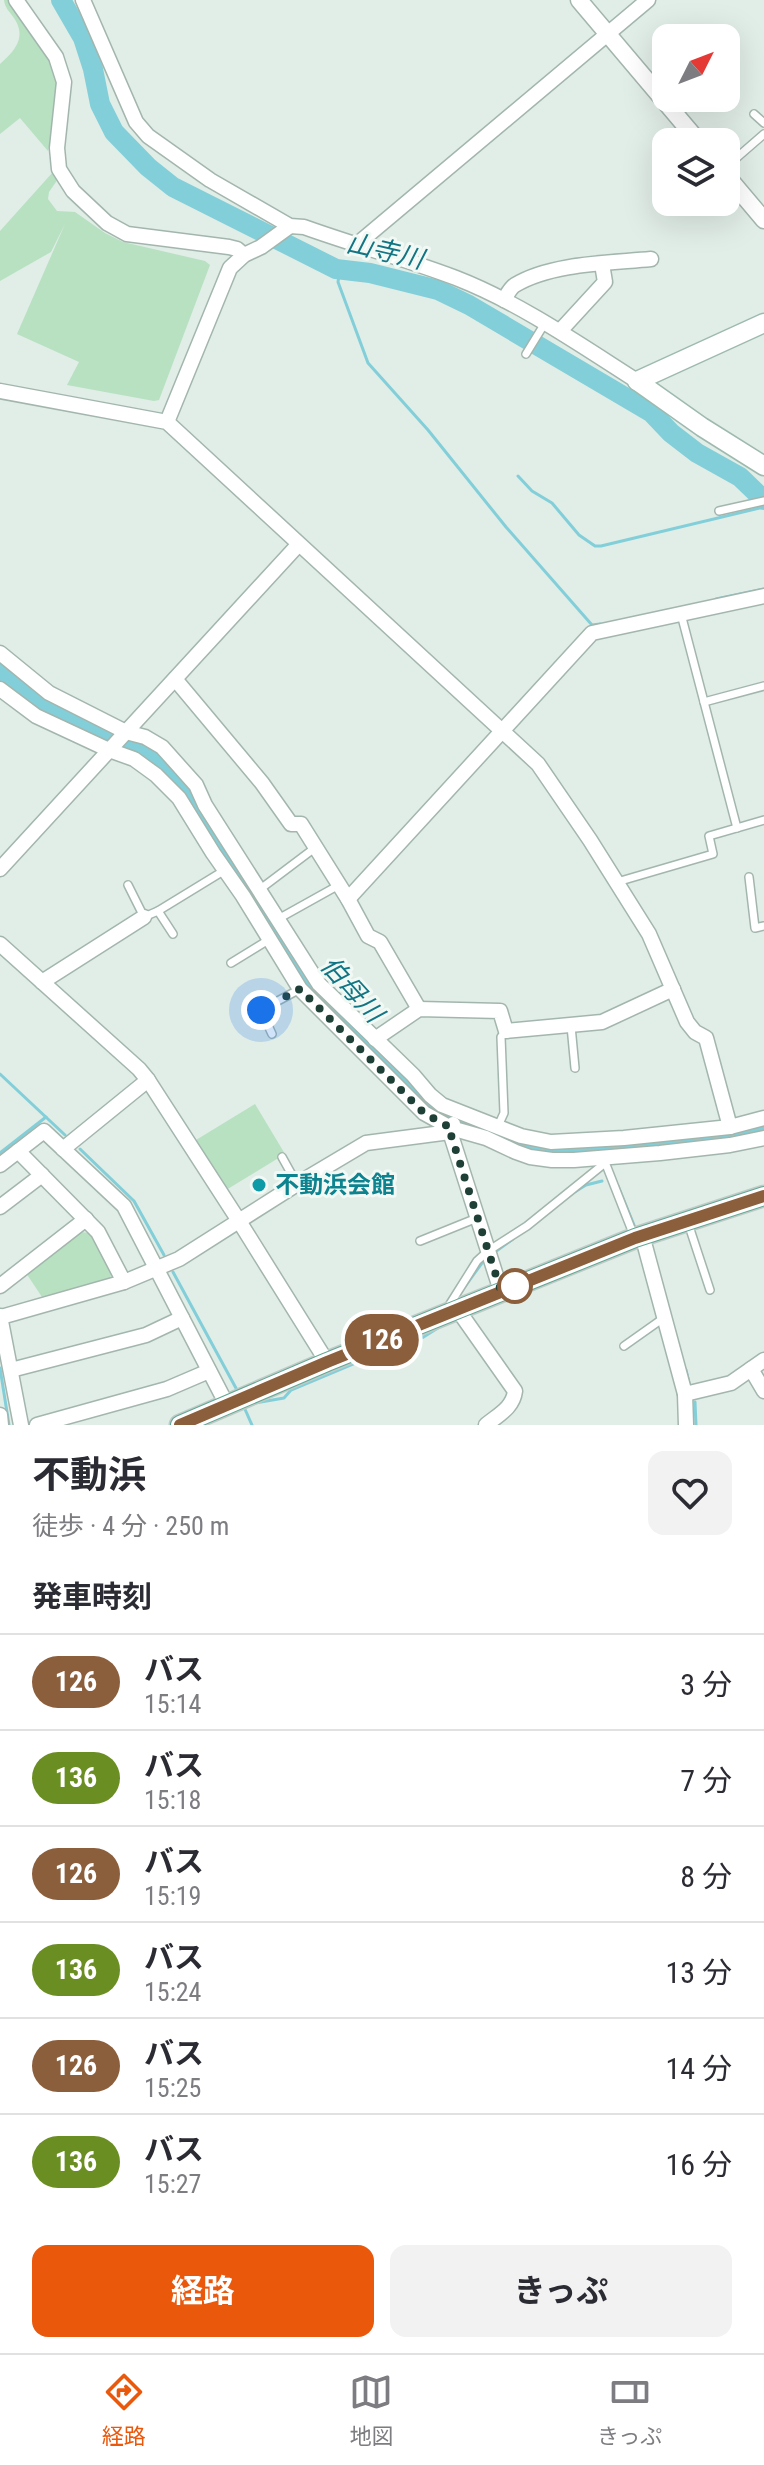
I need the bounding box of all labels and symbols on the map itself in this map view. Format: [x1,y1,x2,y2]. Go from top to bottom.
north arrow [652,24,740,112]
water label: 山寺川 [344,228,429,275]
water label: 伯母川 [315,950,391,1030]
your location [241,990,281,1030]
place label: 不動浜会館 [275,1171,395,1199]
marker: 不動浜会館 [250,1176,268,1194]
unlabelled marker [498,1269,532,1303]
line badge: 126 [336,1314,428,1366]

